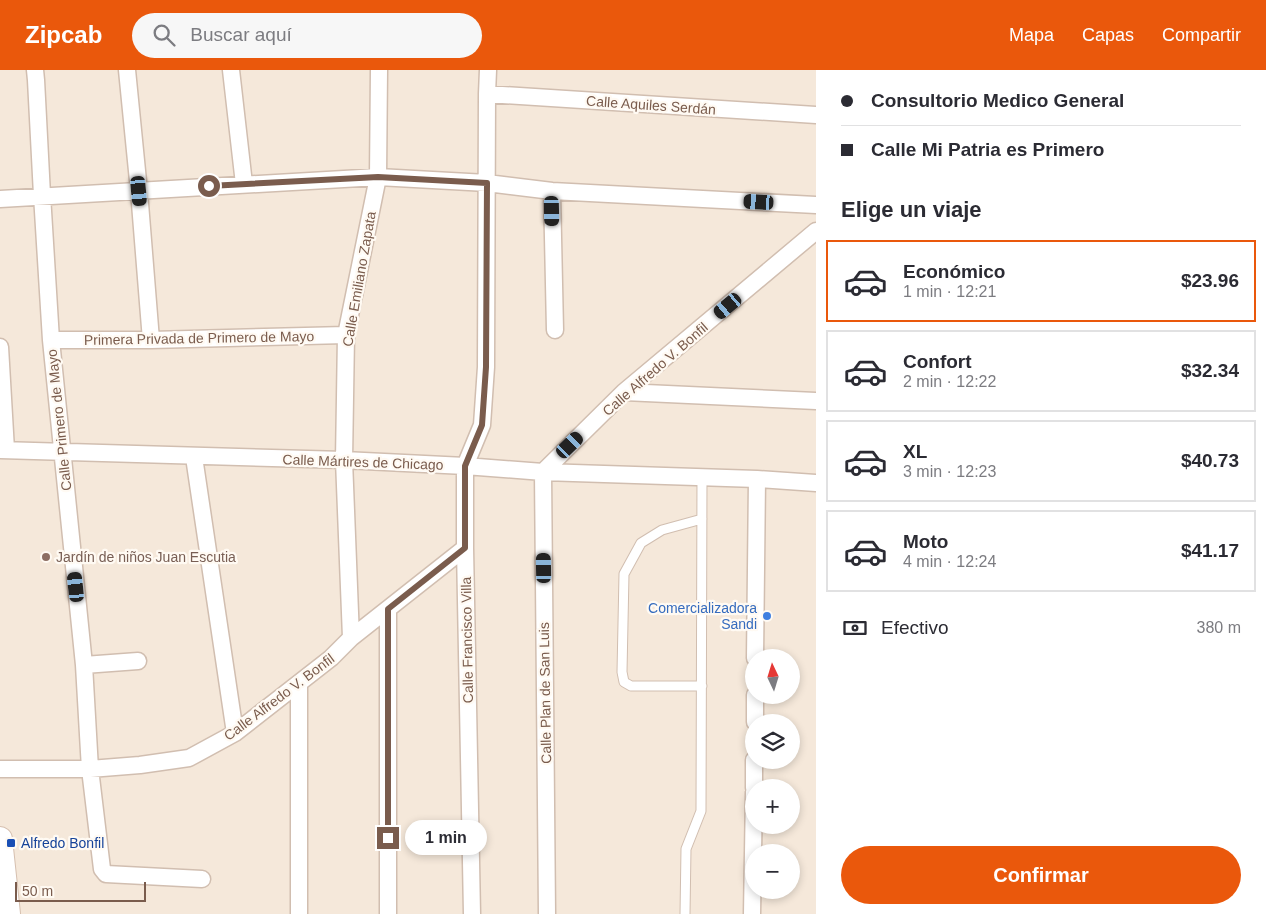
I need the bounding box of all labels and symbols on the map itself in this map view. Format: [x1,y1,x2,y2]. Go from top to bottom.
street label: Calle Aquiles Serdán [586,92,716,118]
car [130,175,147,207]
route start [198,175,220,197]
car [743,194,774,210]
car [544,196,559,226]
street label: Calle Emiliano Zapata [339,210,379,348]
car [711,291,744,321]
street label: Calle Alfredo V. Bonfil [599,319,711,419]
street label: Primera Privada de Primero de Mayo [84,328,314,348]
street label: Calle Primero de Mayo [44,348,74,492]
car [553,429,586,461]
street label: Calle Mártires de Chicago [282,451,444,473]
place label: Jardín de niños Juan Escutia [56,549,236,565]
marker: Jardín de niños Juan Escutia [40,551,52,563]
car [536,553,551,583]
car [66,571,85,603]
street label: Calle Francisco Villa [458,576,476,703]
place label: Comercializadora Sandi [648,600,757,632]
marker: Comercializadora Sandi [761,610,773,622]
street label: Calle Plan de San Luis [536,622,554,764]
north arrow [745,649,800,704]
street label: Calle Alfredo V. Bonfil [221,650,337,744]
callout: 1 min [406,820,488,856]
route end [377,827,399,849]
place label: Alfredo Bonfil [21,835,104,851]
marker: Alfredo Bonfil [5,837,17,849]
scale bar [15,879,146,902]

